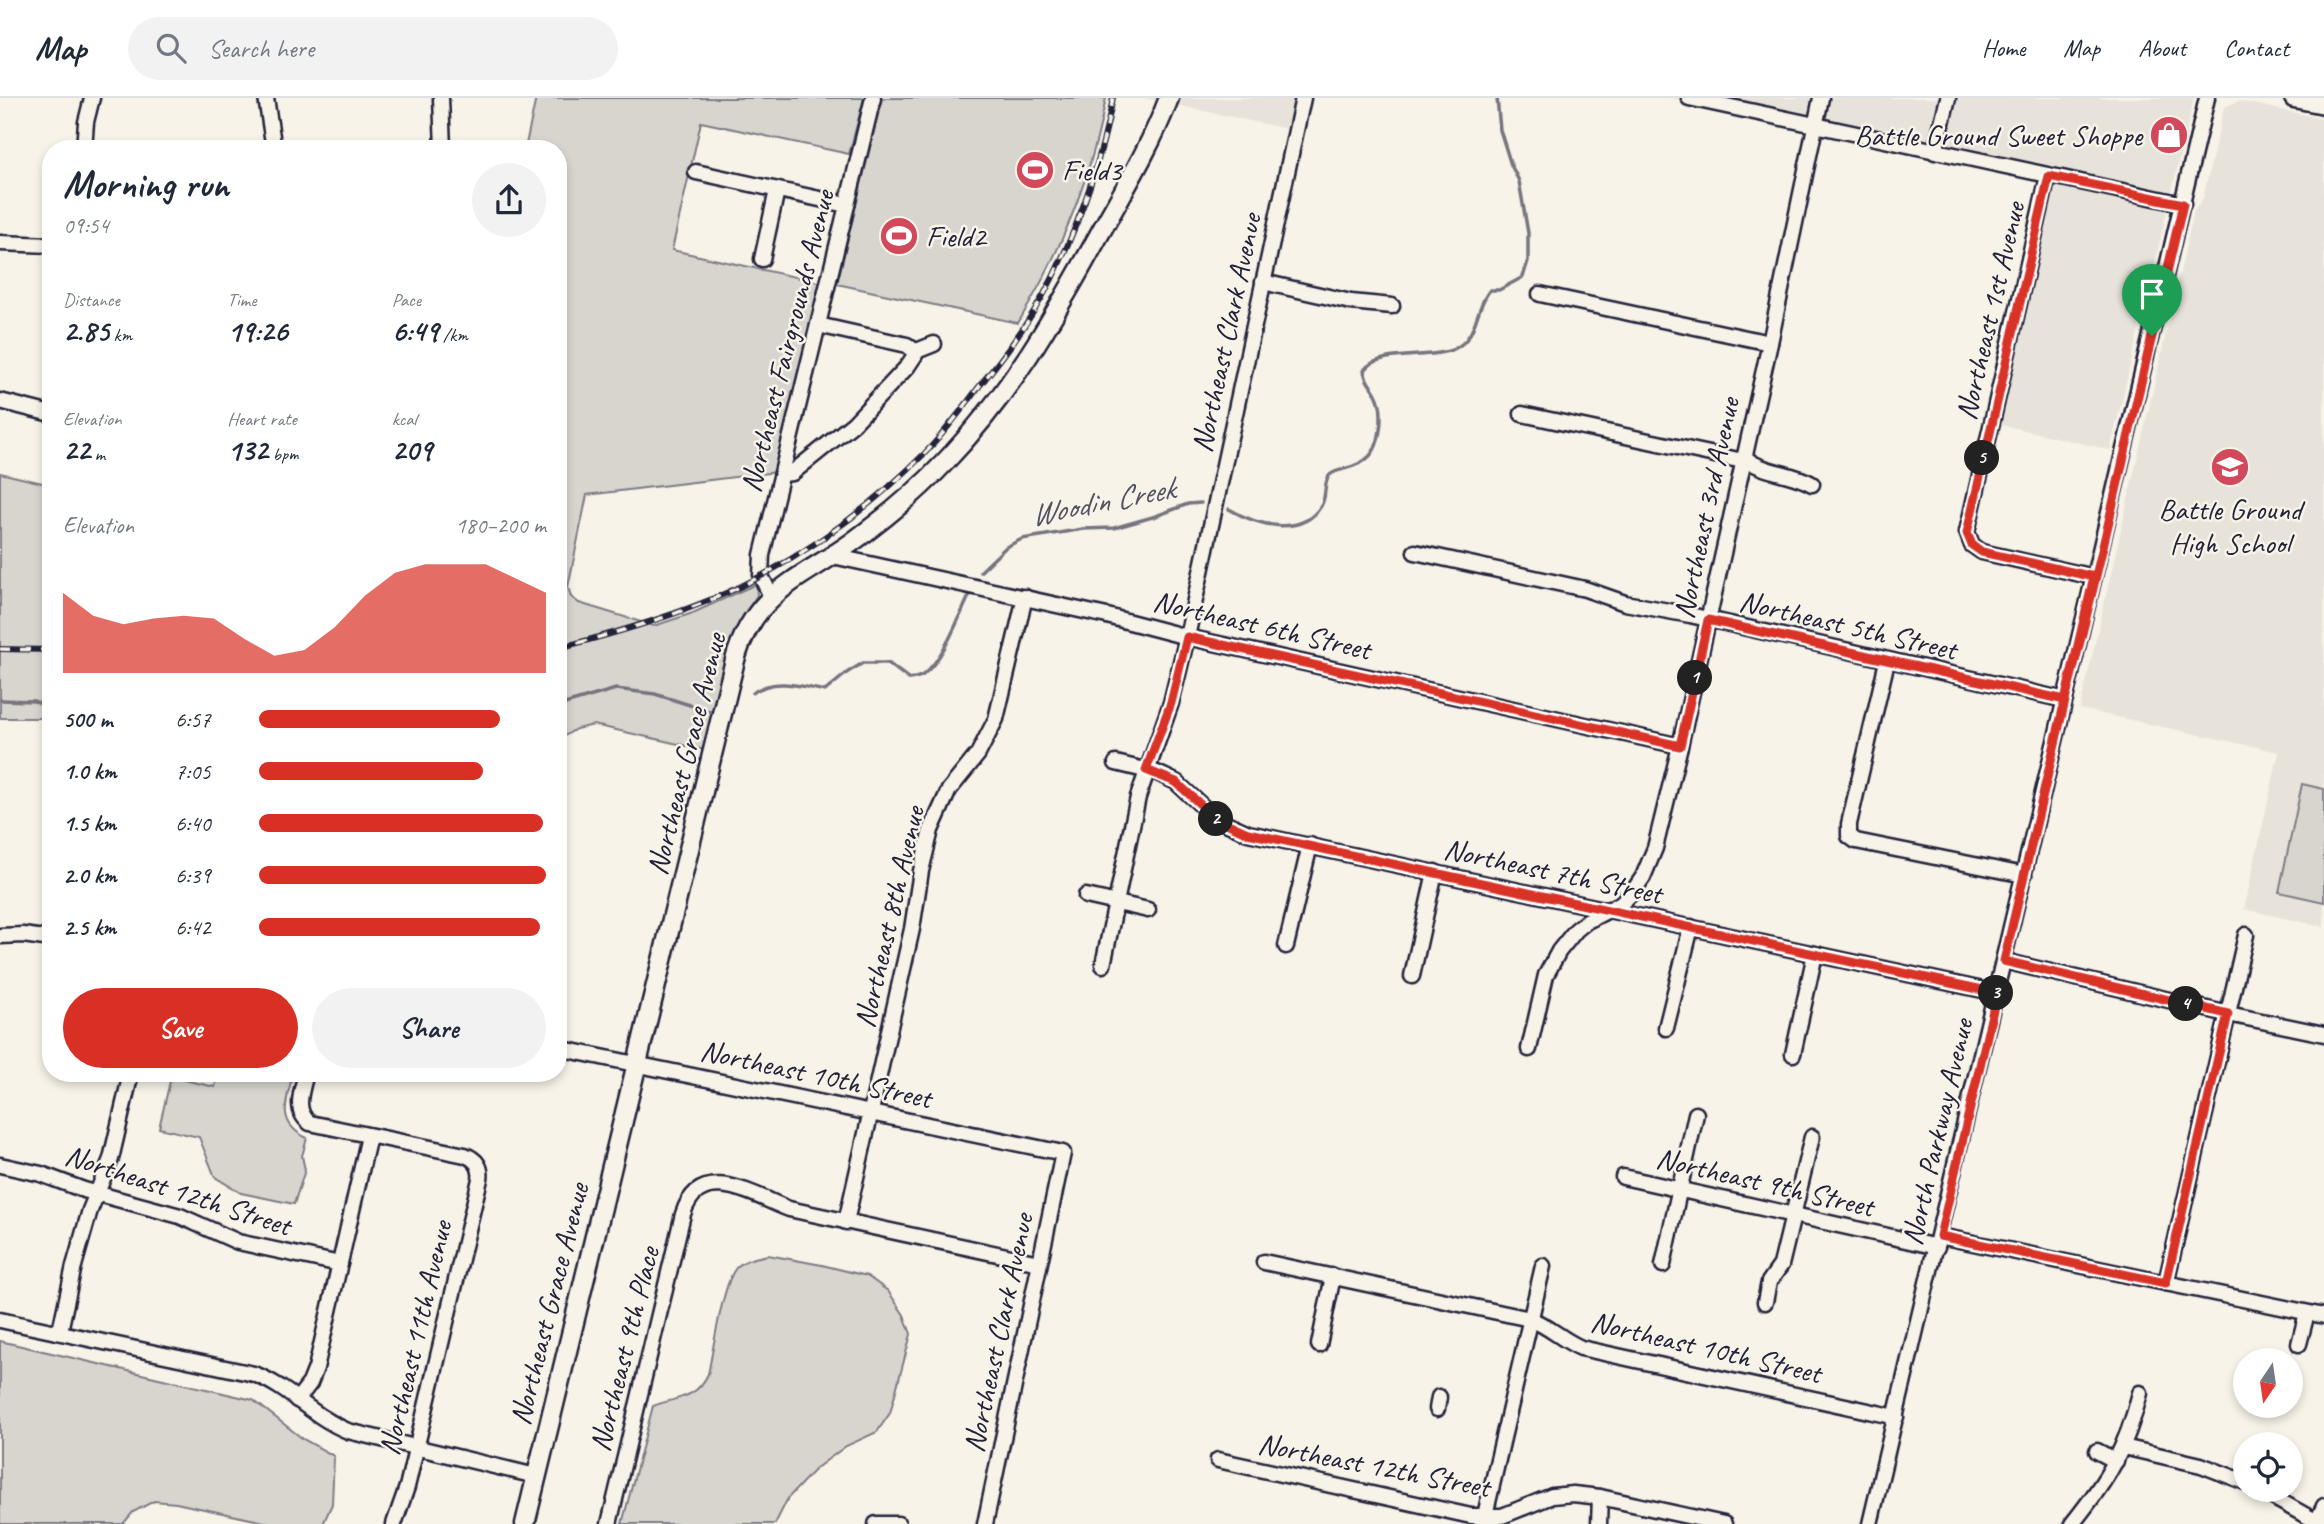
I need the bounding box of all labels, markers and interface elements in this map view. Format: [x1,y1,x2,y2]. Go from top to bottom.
search box [128,17,618,80]
text: Map [35,27,86,69]
icon: search [152,29,190,67]
text: Search here [208,32,314,65]
text: Home [1982,33,2025,63]
text: Map [2063,33,2100,63]
text: About [2138,33,2186,63]
text: Contact [2224,33,2289,63]
shop icon: Battle Ground Sweet Shoppe [2148,114,2190,156]
place label: Battle Ground Sweet Shoppe [1855,116,2144,154]
sports icon: Field3 [1014,149,1056,191]
place label: Field3 [1062,151,1124,189]
text: Morning run [63,161,229,208]
button: share [472,163,546,237]
street label: Northeast Fairgrounds Avenue [731,184,843,496]
street label: Northeast 1st Avenue [1946,196,2034,424]
street label: Northeast Clark Avenue [1182,208,1270,456]
text: 09:54 [63,211,109,240]
sports icon: Field2 [878,215,920,257]
place label: Field2 [926,217,988,255]
pin [2122,264,2182,336]
icon: arrive [2133,275,2171,313]
text: Distance [63,288,120,312]
text: Time [227,288,256,312]
text: Pace [392,288,421,312]
text: 2.85 [63,312,109,350]
text: 19:26 [227,312,288,350]
text: 6:49 [392,312,438,350]
text: km [109,323,132,347]
text: /km [438,323,468,347]
street label: Northeast 3rd Avenue [1664,392,1748,622]
text: Elevation [63,407,121,431]
text: Heart rate [227,407,297,431]
text: kcal [392,407,417,431]
text: 22 [63,431,90,469]
text: 132 [227,431,268,469]
text: 209 [392,431,432,469]
pin: 5 [1965,440,2000,476]
text: m [90,442,105,466]
text: bpm [268,442,299,466]
text: 5 [1977,445,1986,469]
school or university icon: Battle Ground High School [2209,446,2251,488]
water label: Woodin Creek [1027,466,1183,535]
place label: Battle Ground High School [2158,490,2306,562]
text: Elevation [63,511,134,540]
text: 180–200 m [455,511,546,540]
street label: Northeast 6th Street [1150,582,1377,669]
street label: Northeast 5th Street [1736,582,1963,669]
street label: Northeast Grace Avenue [638,627,735,879]
pin: 1 [1678,660,1712,696]
text: 1 [1690,665,1699,689]
text: 500 m [63,705,112,734]
text: 6:57 [175,705,211,734]
text: 1.0 km [63,757,117,786]
text: 7:05 [175,757,211,786]
street label: Northeast 8th Avenue [845,801,933,1031]
pin: 2 [1198,802,1234,836]
text: 2 [1211,806,1220,830]
text: 1.5 km [63,809,116,838]
text: 6:40 [175,809,211,838]
street label: Northeast 7th Street [1441,829,1668,913]
text: 2.0 km [63,861,117,890]
text: 6:39 [175,861,211,890]
text: 2.5 km [63,913,116,942]
text: 6:42 [175,913,211,942]
pin: 3 [1979,976,2014,1010]
text: 3 [1991,980,2000,1004]
pin: 4 [2168,986,2204,1021]
button: Save [63,988,298,1068]
button: Share [312,988,546,1068]
text: 4 [2181,991,2190,1015]
street label: North Parkway Avenue [1893,1013,1982,1249]
street label: Northeast 10th Street [697,1031,938,1118]
street label: Northeast 12th Street [60,1136,299,1245]
street label: Northeast 9th Street [1653,1139,1880,1226]
street label: Northeast Grace Avenue [501,1177,598,1429]
street label: Northeast Clark Avenue [954,1208,1042,1456]
street label: Northeast 11th Avenue [370,1215,461,1459]
street label: Northeast 9th Place [580,1241,668,1455]
street label: Northeast 10th Street [1587,1302,1828,1393]
north arrow [2233,1348,2303,1418]
map controls [2233,1348,2303,1502]
street label: Northeast 12th Street [1255,1424,1496,1507]
button: locate [2233,1432,2303,1502]

